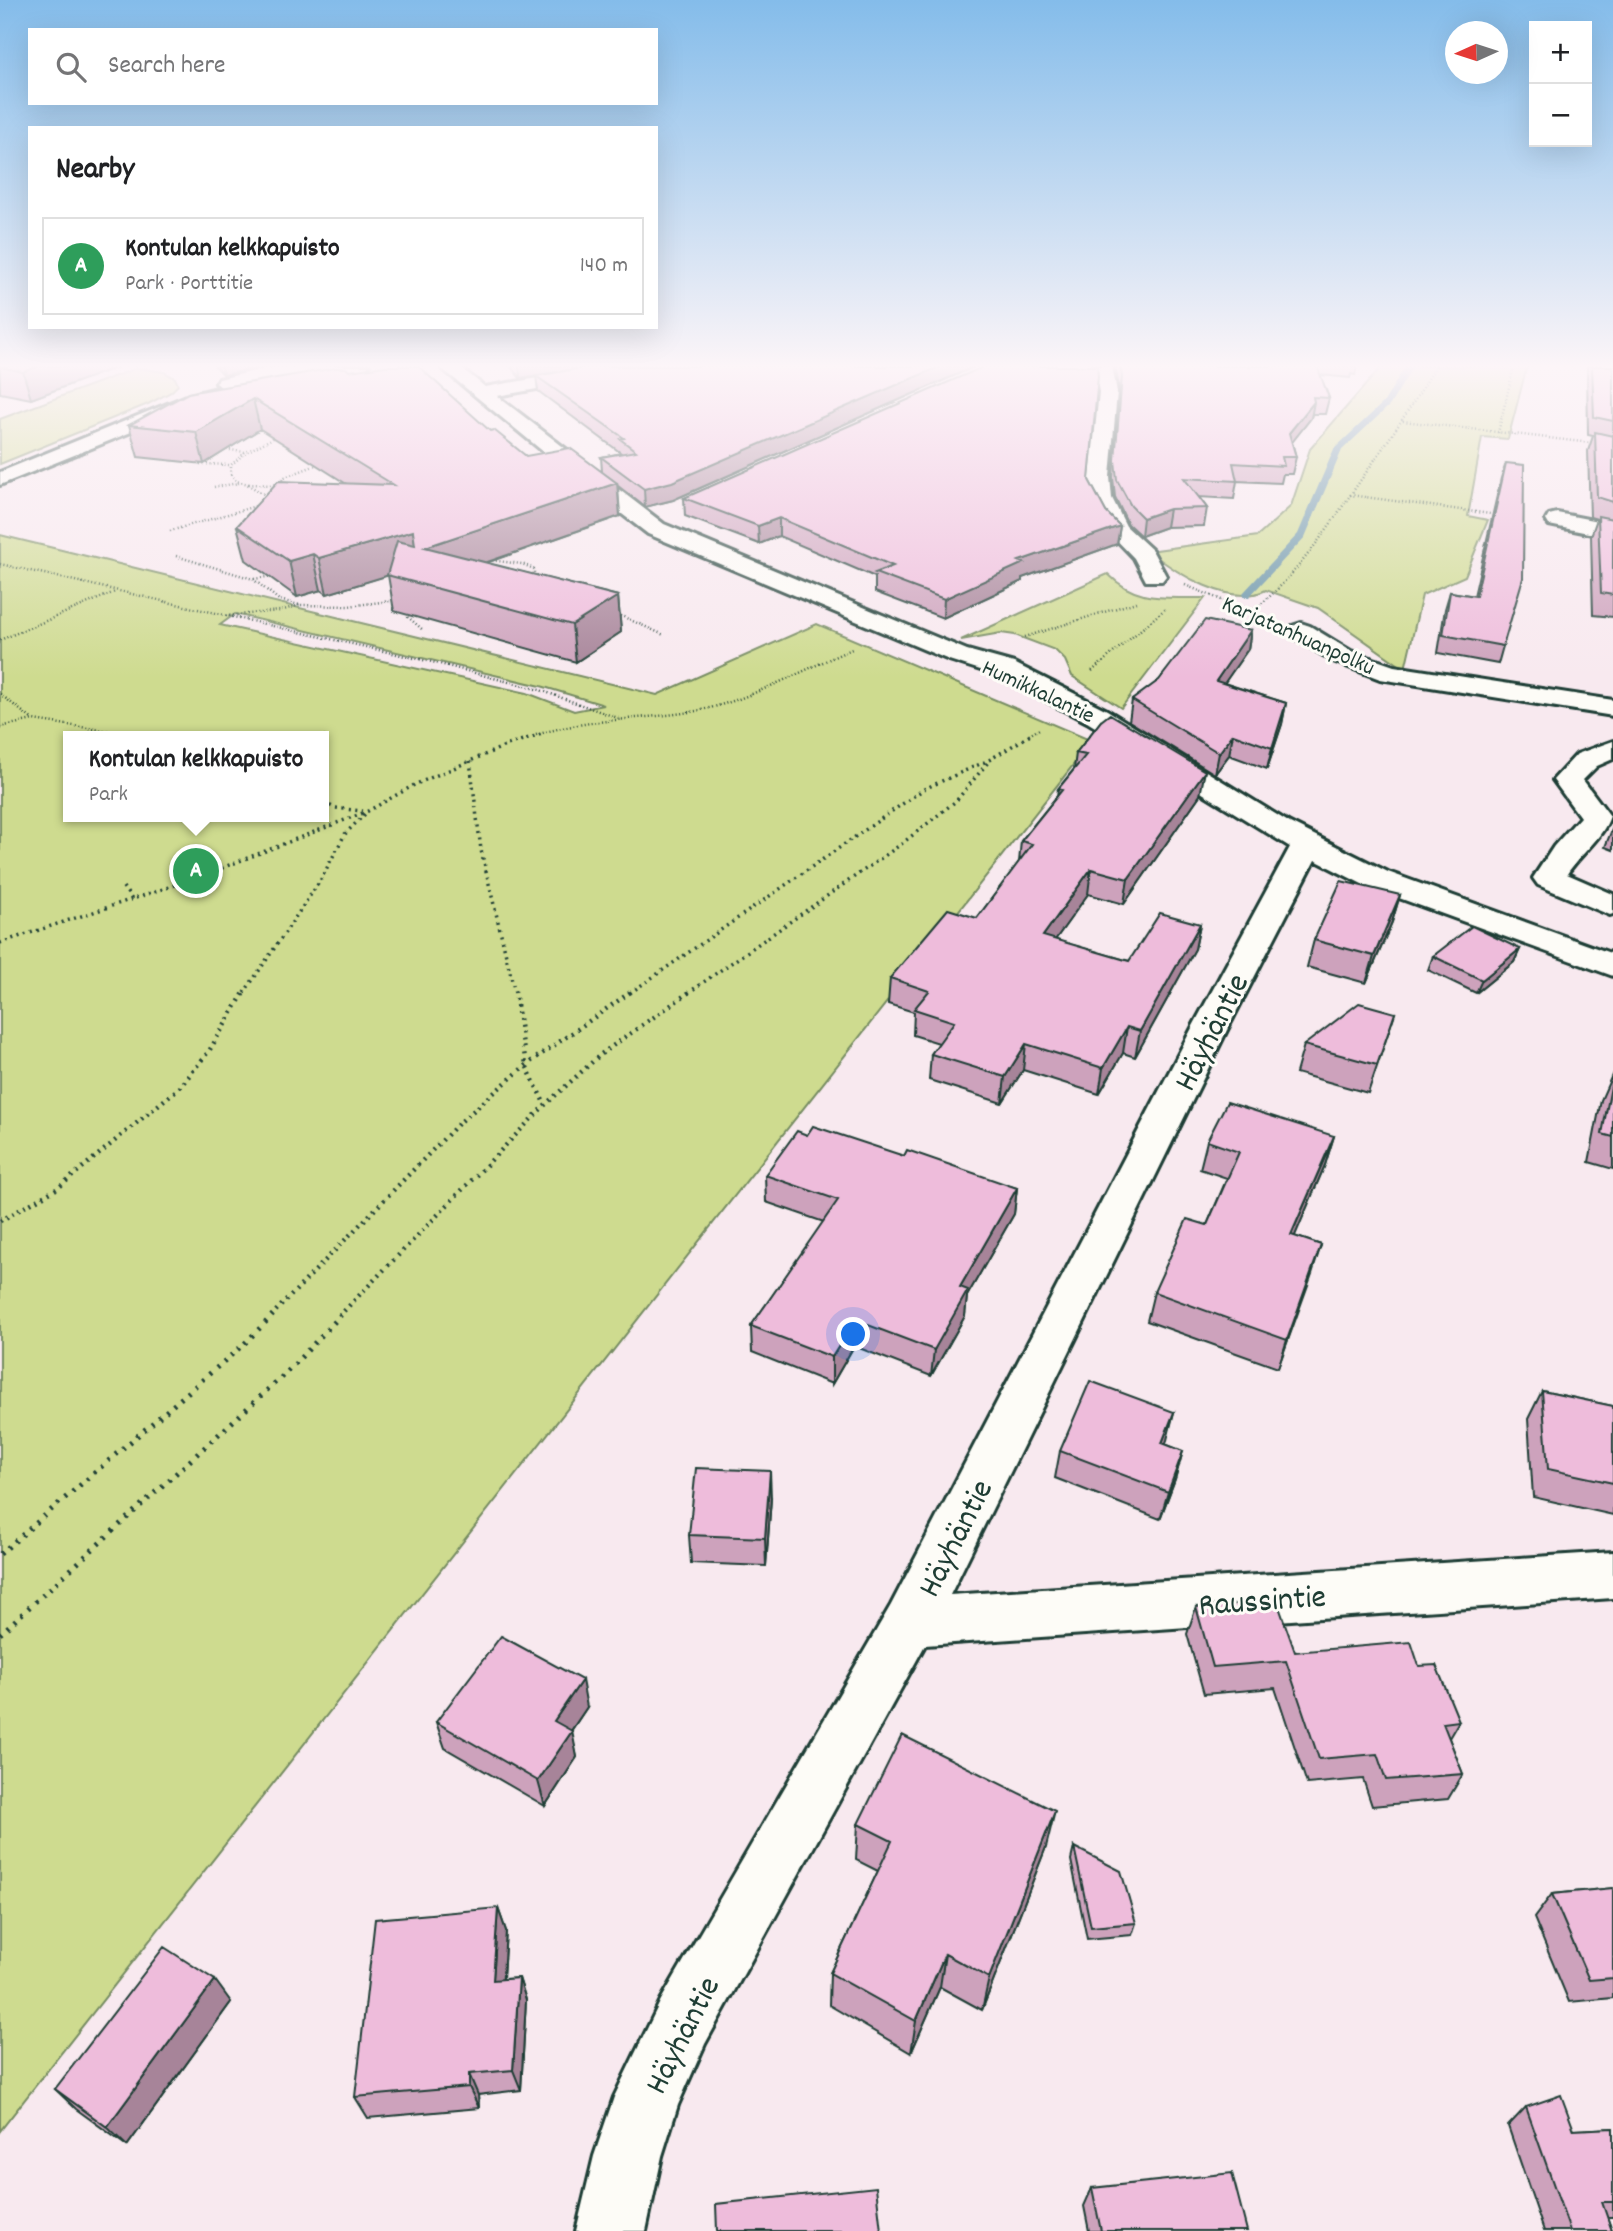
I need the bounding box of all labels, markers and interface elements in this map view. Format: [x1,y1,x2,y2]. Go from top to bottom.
north arrow [1445,21,1508,84]
map controls [1529,21,1592,147]
button: + [1529,21,1592,84]
search box [28,28,658,105]
icon: search [52,48,90,86]
text: Search here [108,48,226,85]
button: − [1529,84,1592,147]
text: Nearby [56,150,134,193]
text: Kontulan kelkkapuisto [125,231,340,268]
text: A [75,250,87,283]
text: 140 m [580,250,628,283]
text: Park · Porttitie [125,268,253,301]
street label: Karjatanhuanpolku [1216,589,1379,686]
street label: Humikkalantie [976,653,1099,734]
popup [63,731,329,822]
text: Kontulan kelkkapuisto [89,742,303,779]
text: Park [89,779,128,812]
pin: A [173,845,219,897]
street label: Häyhäntie [1164,967,1264,1100]
your location [836,1317,870,1351]
street label: Häyhäntie [908,1473,1008,1606]
street label: Raussintie [1197,1576,1328,1631]
street label: Häyhäntie [635,1970,735,2103]

